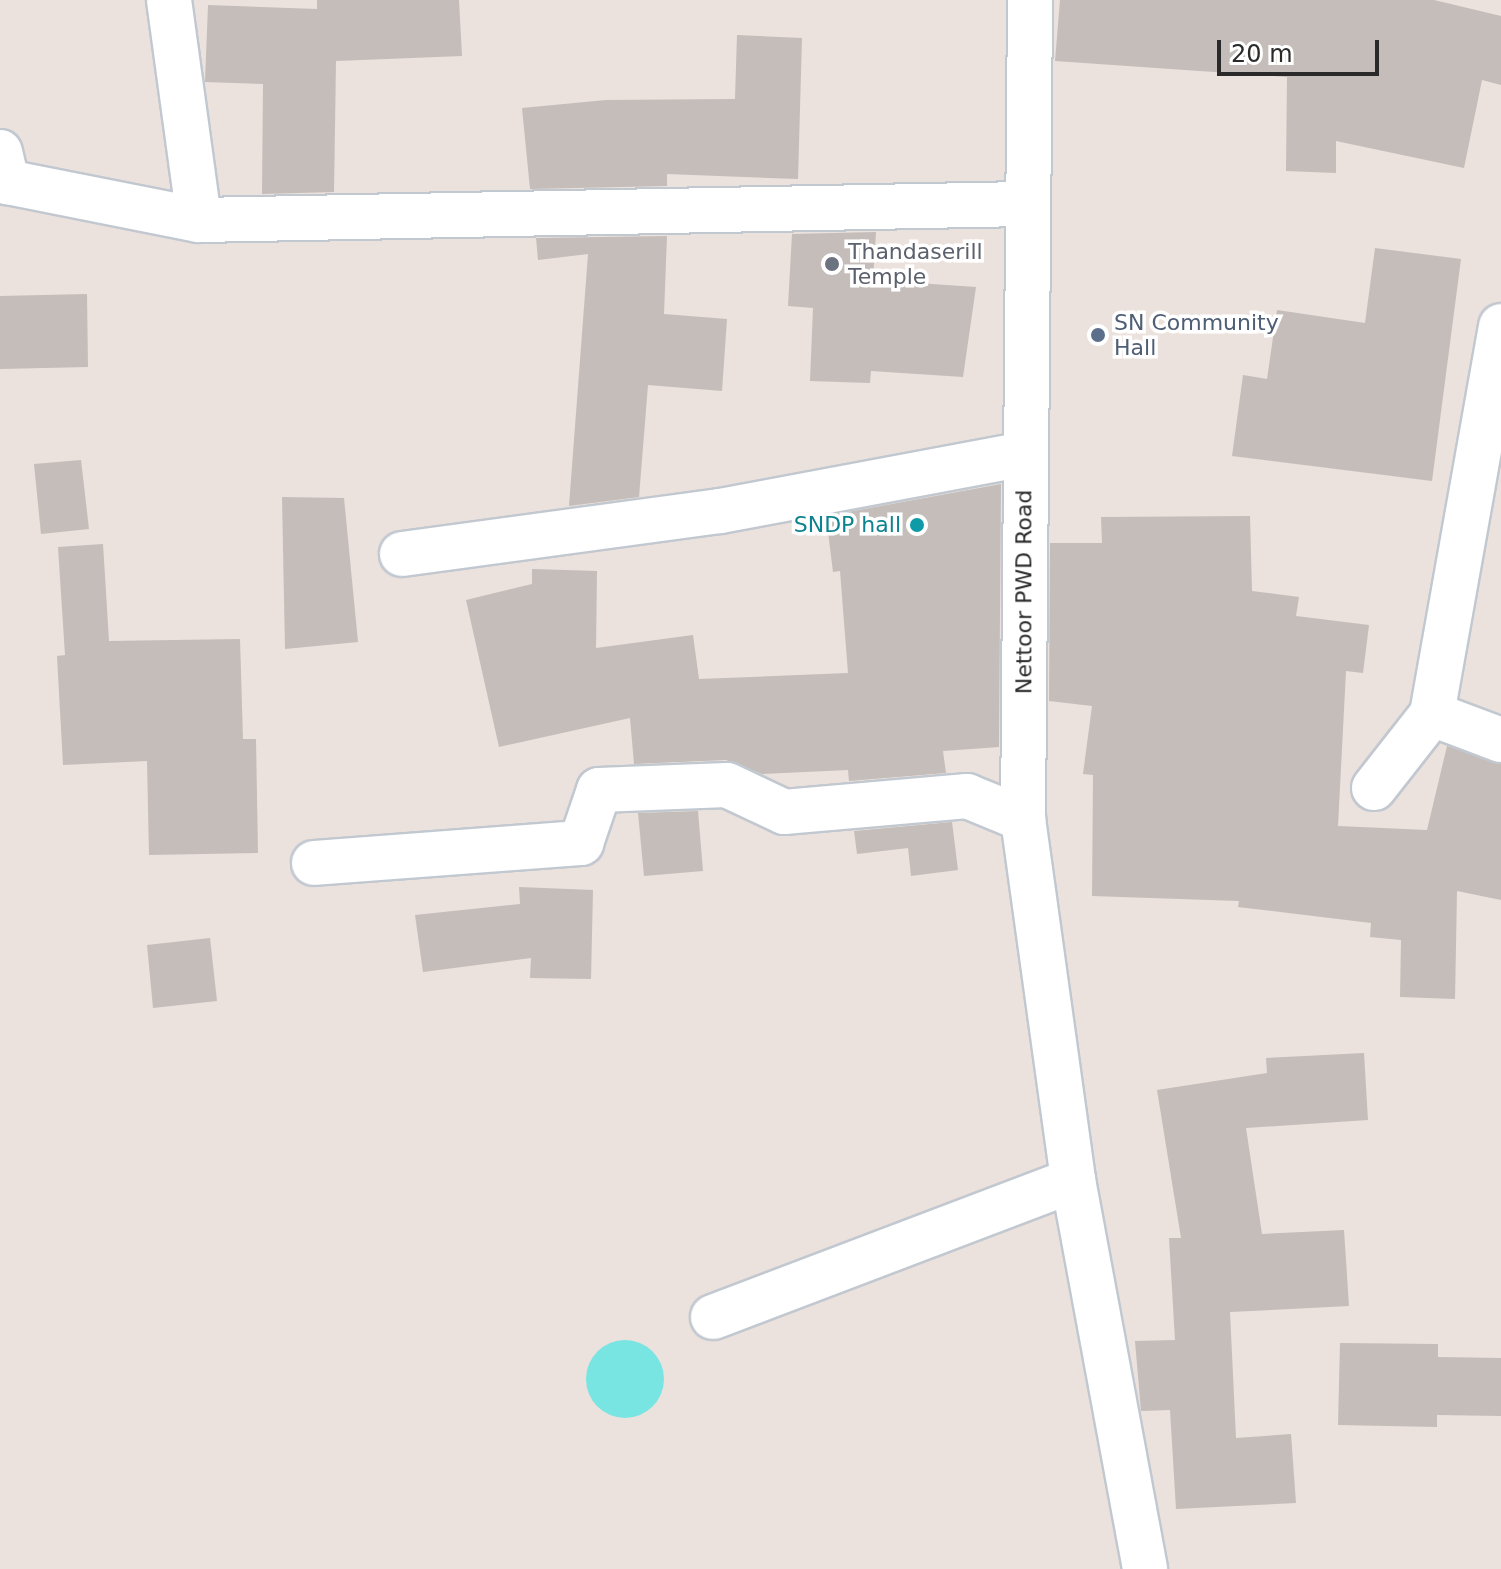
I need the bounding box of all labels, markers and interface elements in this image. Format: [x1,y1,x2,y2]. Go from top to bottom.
scale bar [1221,24,1383,74]
text: 20 m [1231,40,1293,68]
place label: Thandaserill Temple [848,238,983,290]
marker: Thandaserill Temple [823,255,841,273]
place label: SN Community Hall [1114,309,1279,360]
marker: SN Community Hall [1089,326,1107,344]
street label: Nettoor PWD Road [1011,490,1037,694]
place label: SNDP hall [794,512,901,538]
marker: SNDP hall [908,516,926,534]

